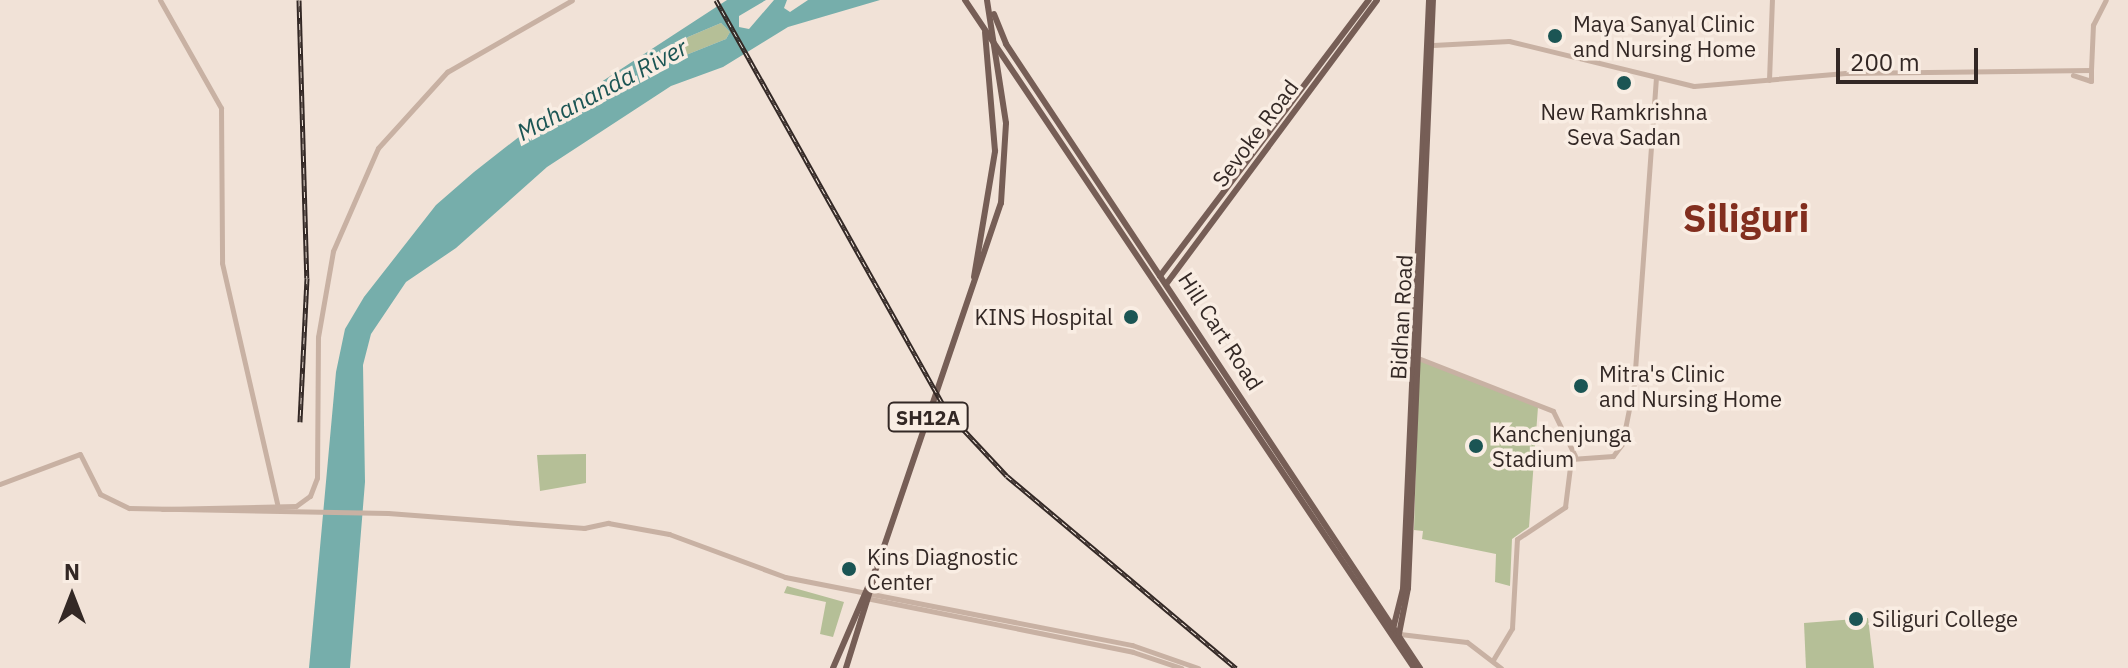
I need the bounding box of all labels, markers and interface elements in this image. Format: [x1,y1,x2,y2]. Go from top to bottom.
place label: Maya Sanyal Clinic and Nursing Home [1573,10,1756,62]
marker: Maya Sanyal Clinic and Nursing Home [1544,25,1566,47]
scale bar [1840,32,1982,82]
water label: Mahananda River [512,33,692,147]
text: 200 m [1850,46,1920,78]
marker: New Ramkrishna Seva Sadan [1613,72,1635,94]
street label: Sevoke Road [1206,74,1304,192]
place label: New Ramkrishna Seva Sadan [1540,98,1708,150]
district label: Siliguri [1683,195,1809,241]
street label: Bidhan Road [1385,254,1417,380]
street label: Hill Cart Road [1173,267,1269,395]
place label: KINS Hospital [974,304,1113,330]
marker: KINS Hospital [1120,306,1142,328]
place label: Mitra's Clinic and Nursing Home [1599,360,1782,412]
marker: Mitra's Clinic and Nursing Home [1570,375,1592,397]
road number: SH12A [886,401,970,433]
place label: Kanchenjunga Stadium [1492,420,1632,472]
marker: Kanchenjunga Stadium [1467,437,1485,455]
place label: Kins Diagnostic Center [867,543,1018,594]
north arrow [32,556,112,636]
text: N [64,557,80,586]
marker: Kins Diagnostic Center [838,558,860,580]
place label: Siliguri College [1872,606,2018,632]
marker: Siliguri College [1847,610,1865,628]

